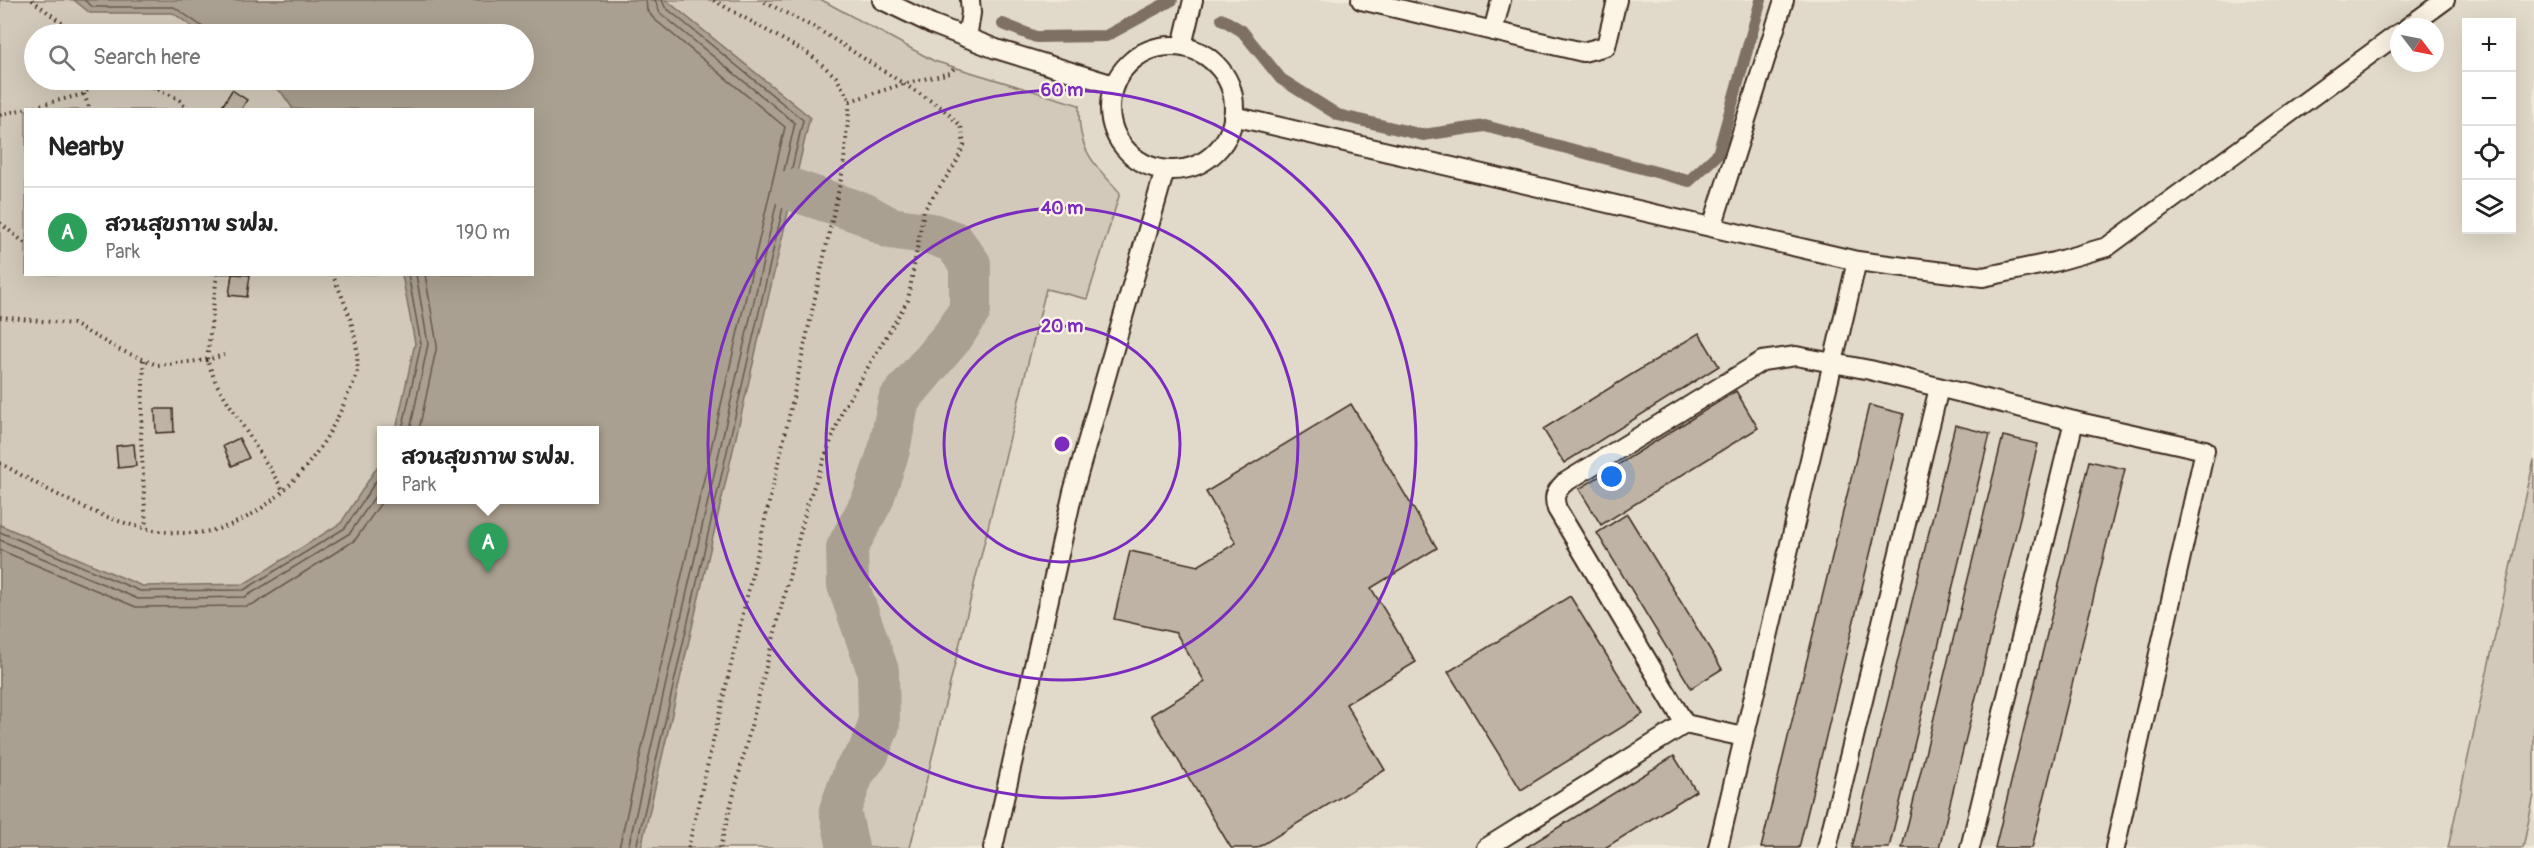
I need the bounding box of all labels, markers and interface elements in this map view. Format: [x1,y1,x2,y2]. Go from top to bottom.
north arrow [2390,18,2444,72]
map controls [2462,18,2516,234]
button: + [2462,18,2516,72]
search box [24,24,534,90]
icon: search [45,41,78,74]
text: Search here [93,43,200,71]
button: − [2462,72,2516,126]
text: 60 m [1041,79,1083,102]
button: locate [2462,126,2516,180]
text: Nearby [48,131,124,163]
button: layers [2462,180,2516,234]
text: 40 m [1041,197,1083,220]
text: สวนสุขภาพ รฟม. [105,210,279,238]
text: A [61,220,74,245]
text: 190 m [456,220,510,245]
text: Park [105,239,140,264]
text: 20 m [1041,315,1083,338]
popup [377,426,599,504]
centre of rings [1052,434,1072,454]
text: สวนสุขภาพ รฟม. [401,443,575,471]
your location [1597,462,1626,491]
text: Park [401,472,436,497]
pin: A [468,524,508,573]

